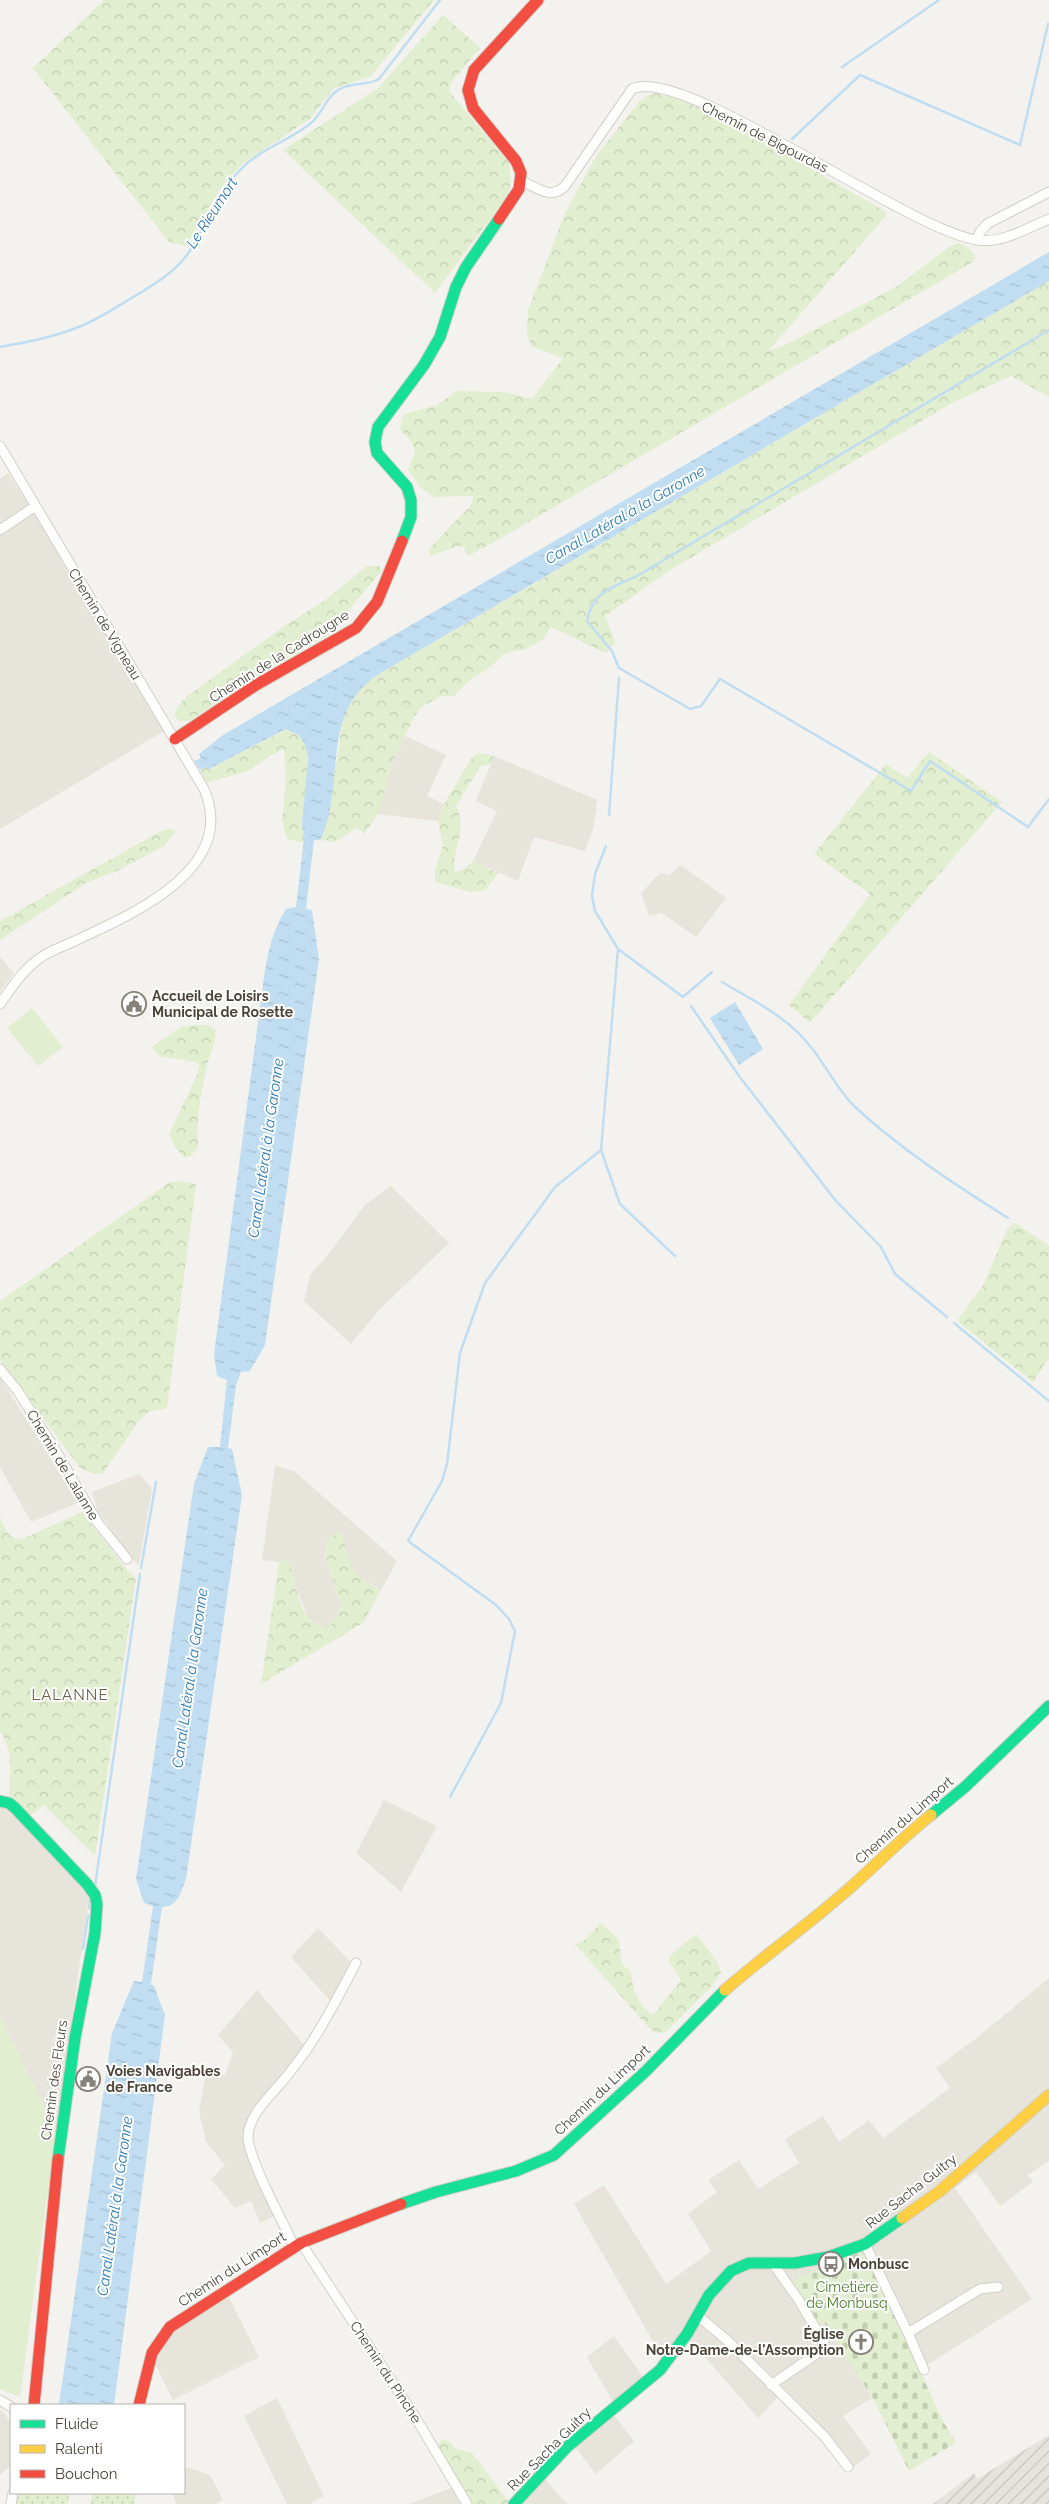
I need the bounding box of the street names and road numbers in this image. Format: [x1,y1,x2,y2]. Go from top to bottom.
street label: Chemin de Bigourdas [699,98,831,176]
street label: Chemin de Vigneau [65,565,145,683]
street label: Chemin de la Cadrougne [206,606,352,706]
street label: Chemin de Lalanne [24,1407,102,1523]
street label: Chemin du Limport [852,1773,957,1867]
street label: Chemin des Fleurs [38,2019,70,2141]
street label: Chemin du Limport [551,2041,653,2138]
street label: Rue Sacha Guitry [862,2150,960,2231]
street label: Chemin du Limport [175,2228,289,2310]
street label: Chemin du Pinche [347,2318,425,2426]
street label: Rue Sacha Guitry [504,2404,594,2494]

